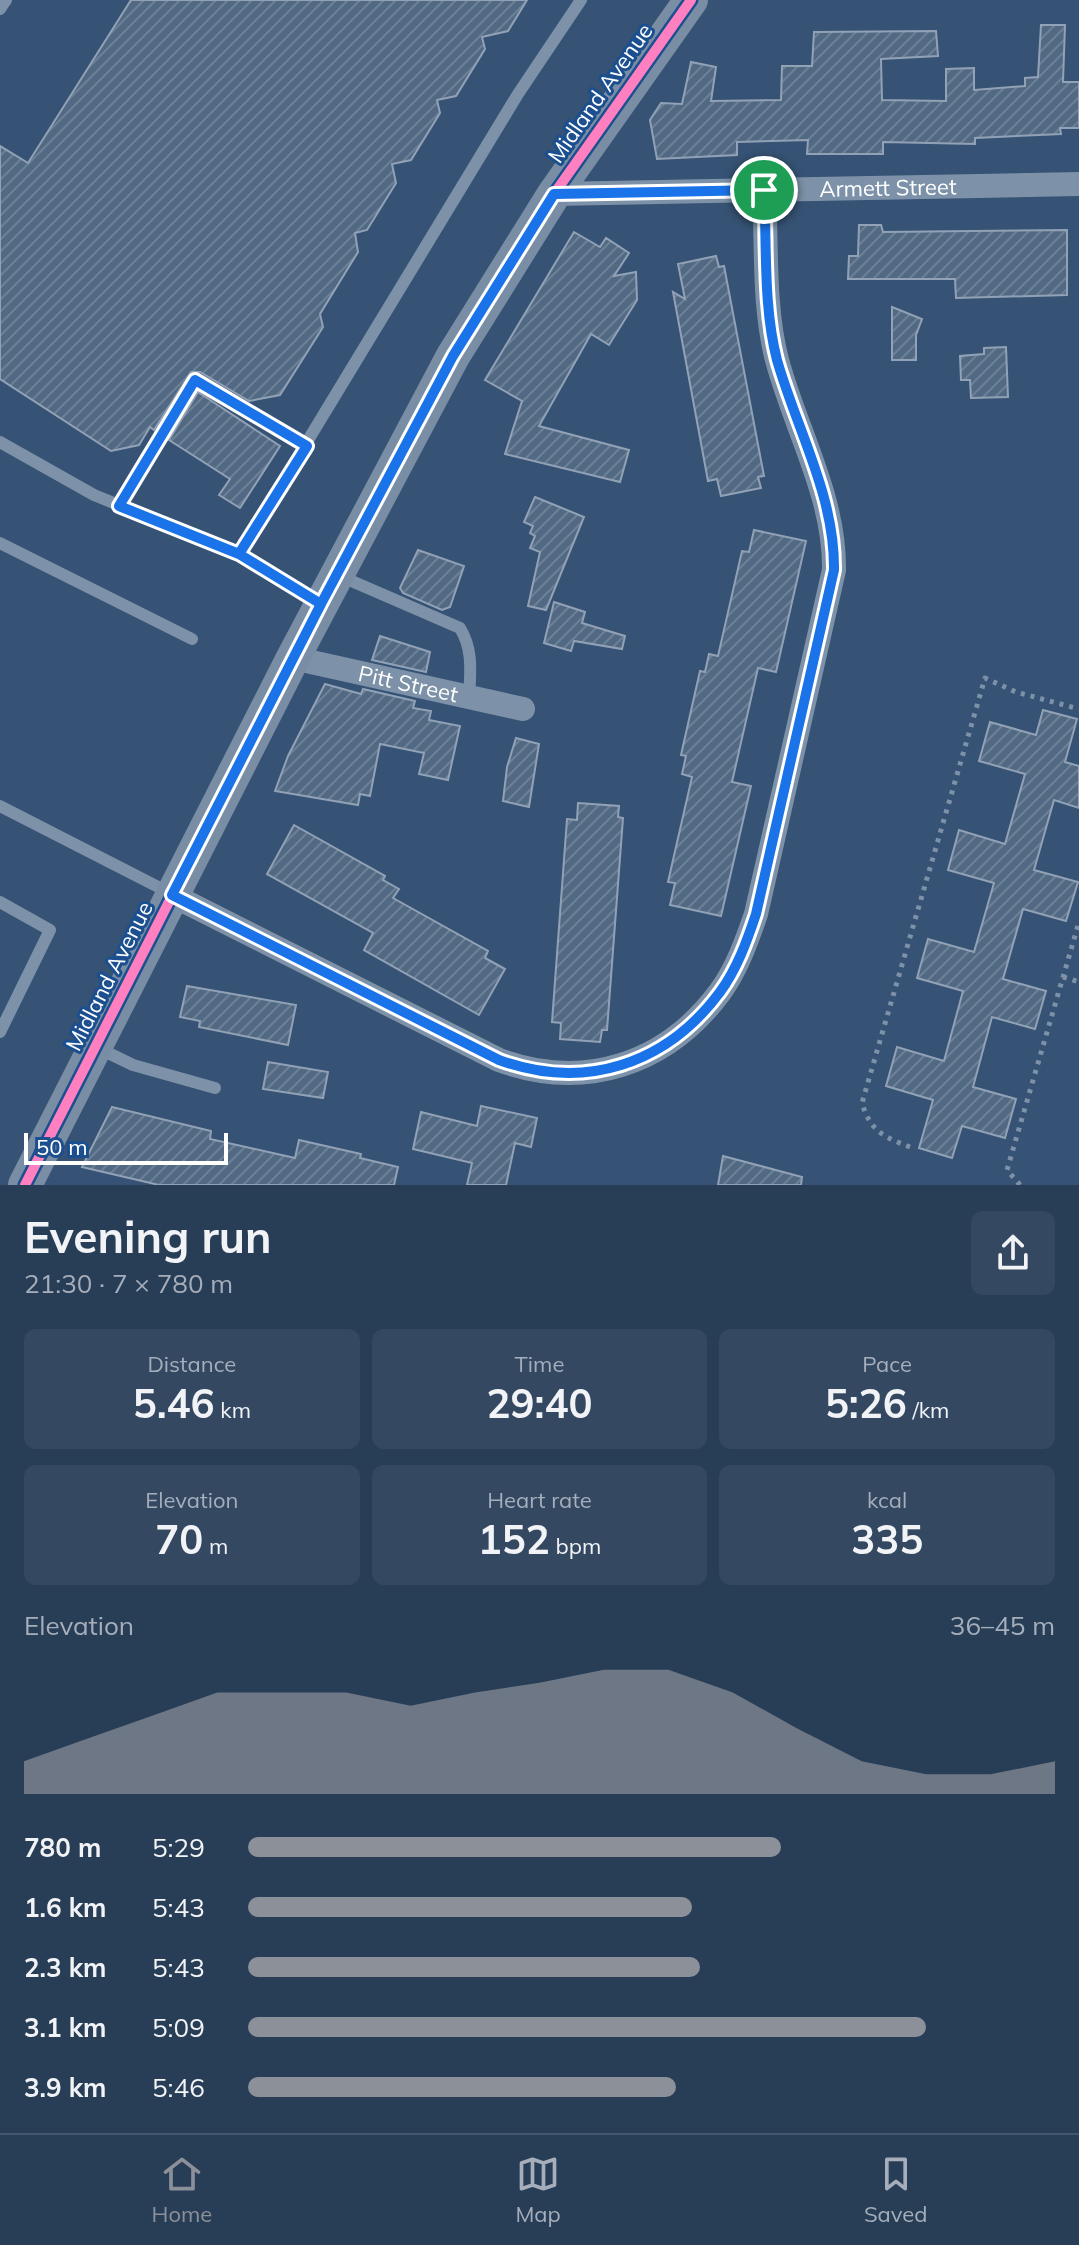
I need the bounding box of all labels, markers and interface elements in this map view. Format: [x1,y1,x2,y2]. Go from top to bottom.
street label: Midland Avenue [541,18,659,168]
pin [730,156,798,224]
icon: arrive [742,168,786,212]
street label: Armett Street [819,172,957,203]
street label: Pitt Street [356,659,461,708]
street label: Midland Avenue [59,896,159,1056]
scale bar [24,1129,228,1165]
text: 50 m [36,1133,87,1161]
text: Evening run [24,1209,271,1264]
button: share [971,1211,1055,1295]
text: 21:30 · 7 × 780 m [24,1267,233,1300]
text: Distance [147,1350,236,1378]
text: Time [515,1350,564,1378]
text: Pace [862,1350,912,1378]
text: 5.46 [133,1378,215,1428]
text: 29:40 [487,1378,592,1428]
text: 5:26 [825,1378,907,1428]
text: km [215,1396,251,1424]
text: /km [907,1396,949,1424]
text: Elevation [145,1486,238,1514]
text: Heart rate [487,1486,592,1514]
text: kcal [867,1486,907,1514]
text: 70 [155,1514,203,1564]
text: 152 [478,1514,550,1564]
text: 335 [851,1514,923,1564]
text: m [203,1532,228,1560]
text: bpm [550,1532,601,1560]
text: Elevation [24,1609,134,1642]
text: 36–45 m [950,1609,1055,1642]
text: 780 m [24,1831,101,1864]
text: 5:29 [152,1831,205,1864]
text: 1.6 km [24,1891,107,1924]
text: 5:43 [152,1891,205,1924]
text: 2.3 km [24,1951,107,1984]
text: 5:43 [152,1951,205,1984]
text: 3.1 km [24,2011,107,2044]
text: 5:09 [152,2011,205,2044]
text: 3.9 km [24,2071,107,2104]
text: 5:46 [152,2071,205,2104]
tab: Home [152,2152,212,2228]
tab: Map [515,2152,561,2228]
tab: Saved [864,2152,927,2228]

